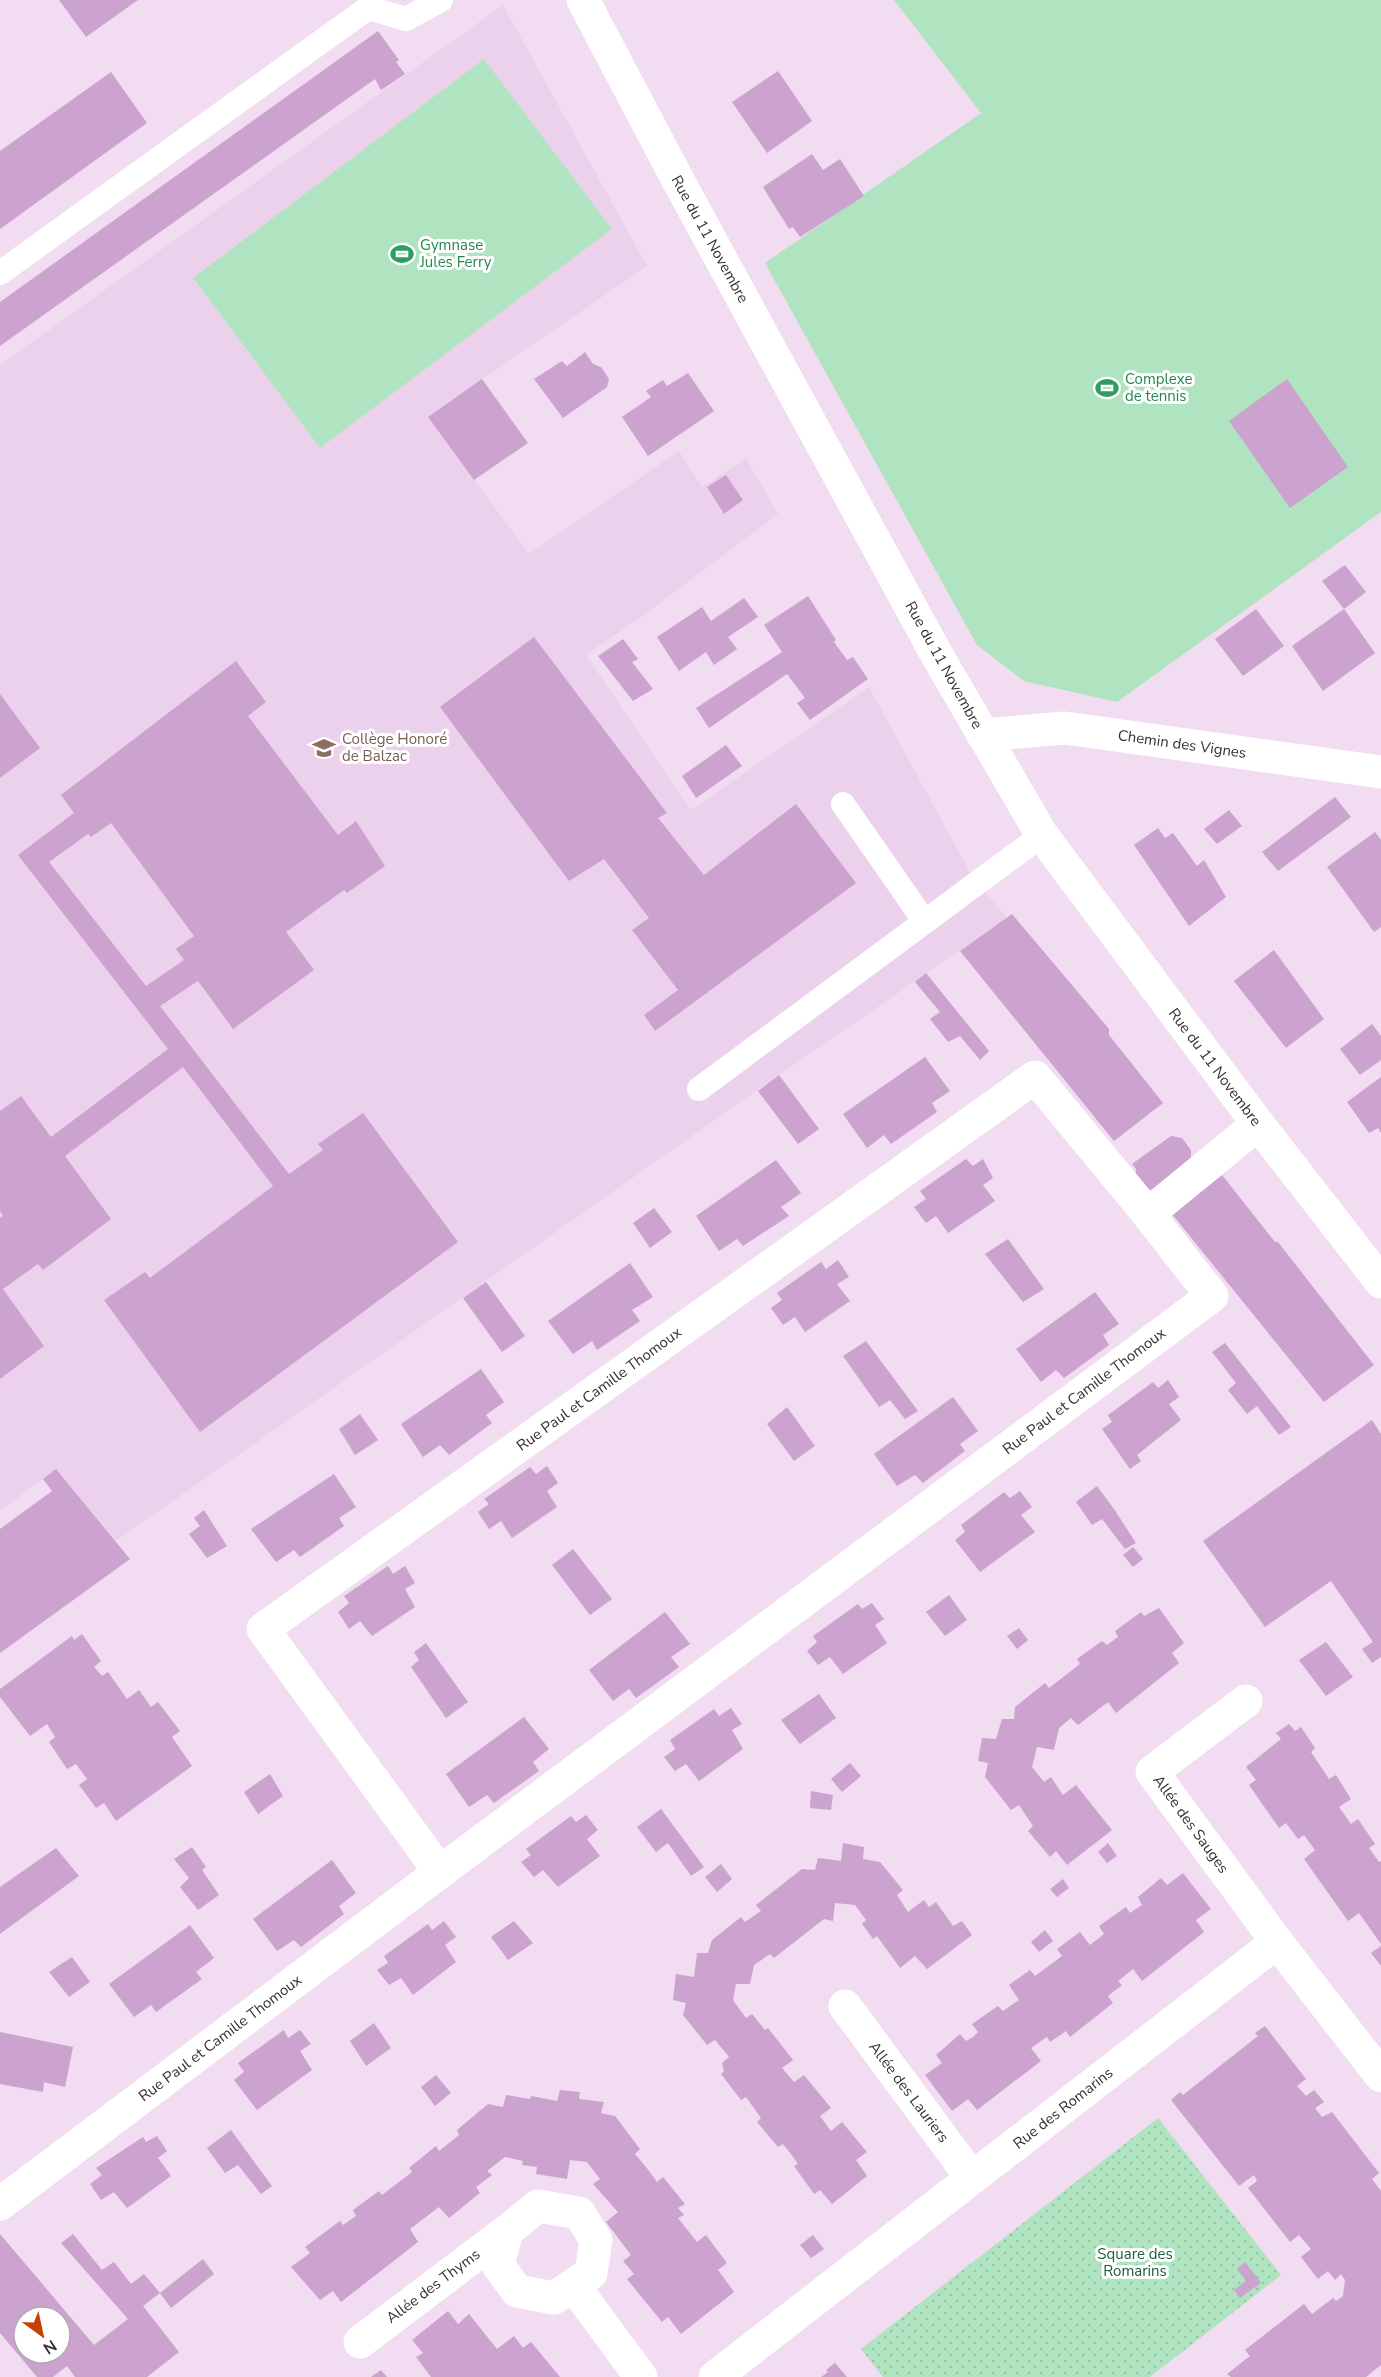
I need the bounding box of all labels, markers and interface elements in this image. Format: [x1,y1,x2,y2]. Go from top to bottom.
street label: Rue du 11 Novembre [667,172,753,306]
place label: Gymnase Jules Ferry [419,235,492,272]
sports icon: Gymnase Jules Ferry [389,241,415,267]
place label: Complexe de tennis [1125,369,1192,406]
sports icon: Complexe de tennis [1094,375,1120,401]
street label: Rue du 11 Novembre [901,598,987,732]
street label: Chemin des Vignes [1117,725,1247,763]
place label: Collège Honoré de Balzac [342,729,447,766]
school or university icon: Collège Honoré de Balzac [311,735,337,761]
street label: Rue du 11 Novembre [1164,1004,1266,1130]
street label: Rue Paul et Camille Thomoux [513,1322,686,1456]
street label: Rue Paul et Camille Thomoux [998,1323,1170,1459]
street label: Allée des Sauges [1149,1771,1233,1877]
street label: Rue Paul et Camille Thomoux [134,1970,306,2106]
street label: Allée des Lauriers [865,2038,953,2146]
street label: Rue des Romarins [1009,2063,1117,2153]
street label: Allée des Thyms [382,2244,484,2328]
park label: Square des Romarins [1097,2244,1173,2281]
north arrow [12,2305,72,2365]
text: N [39,2334,61,2359]

